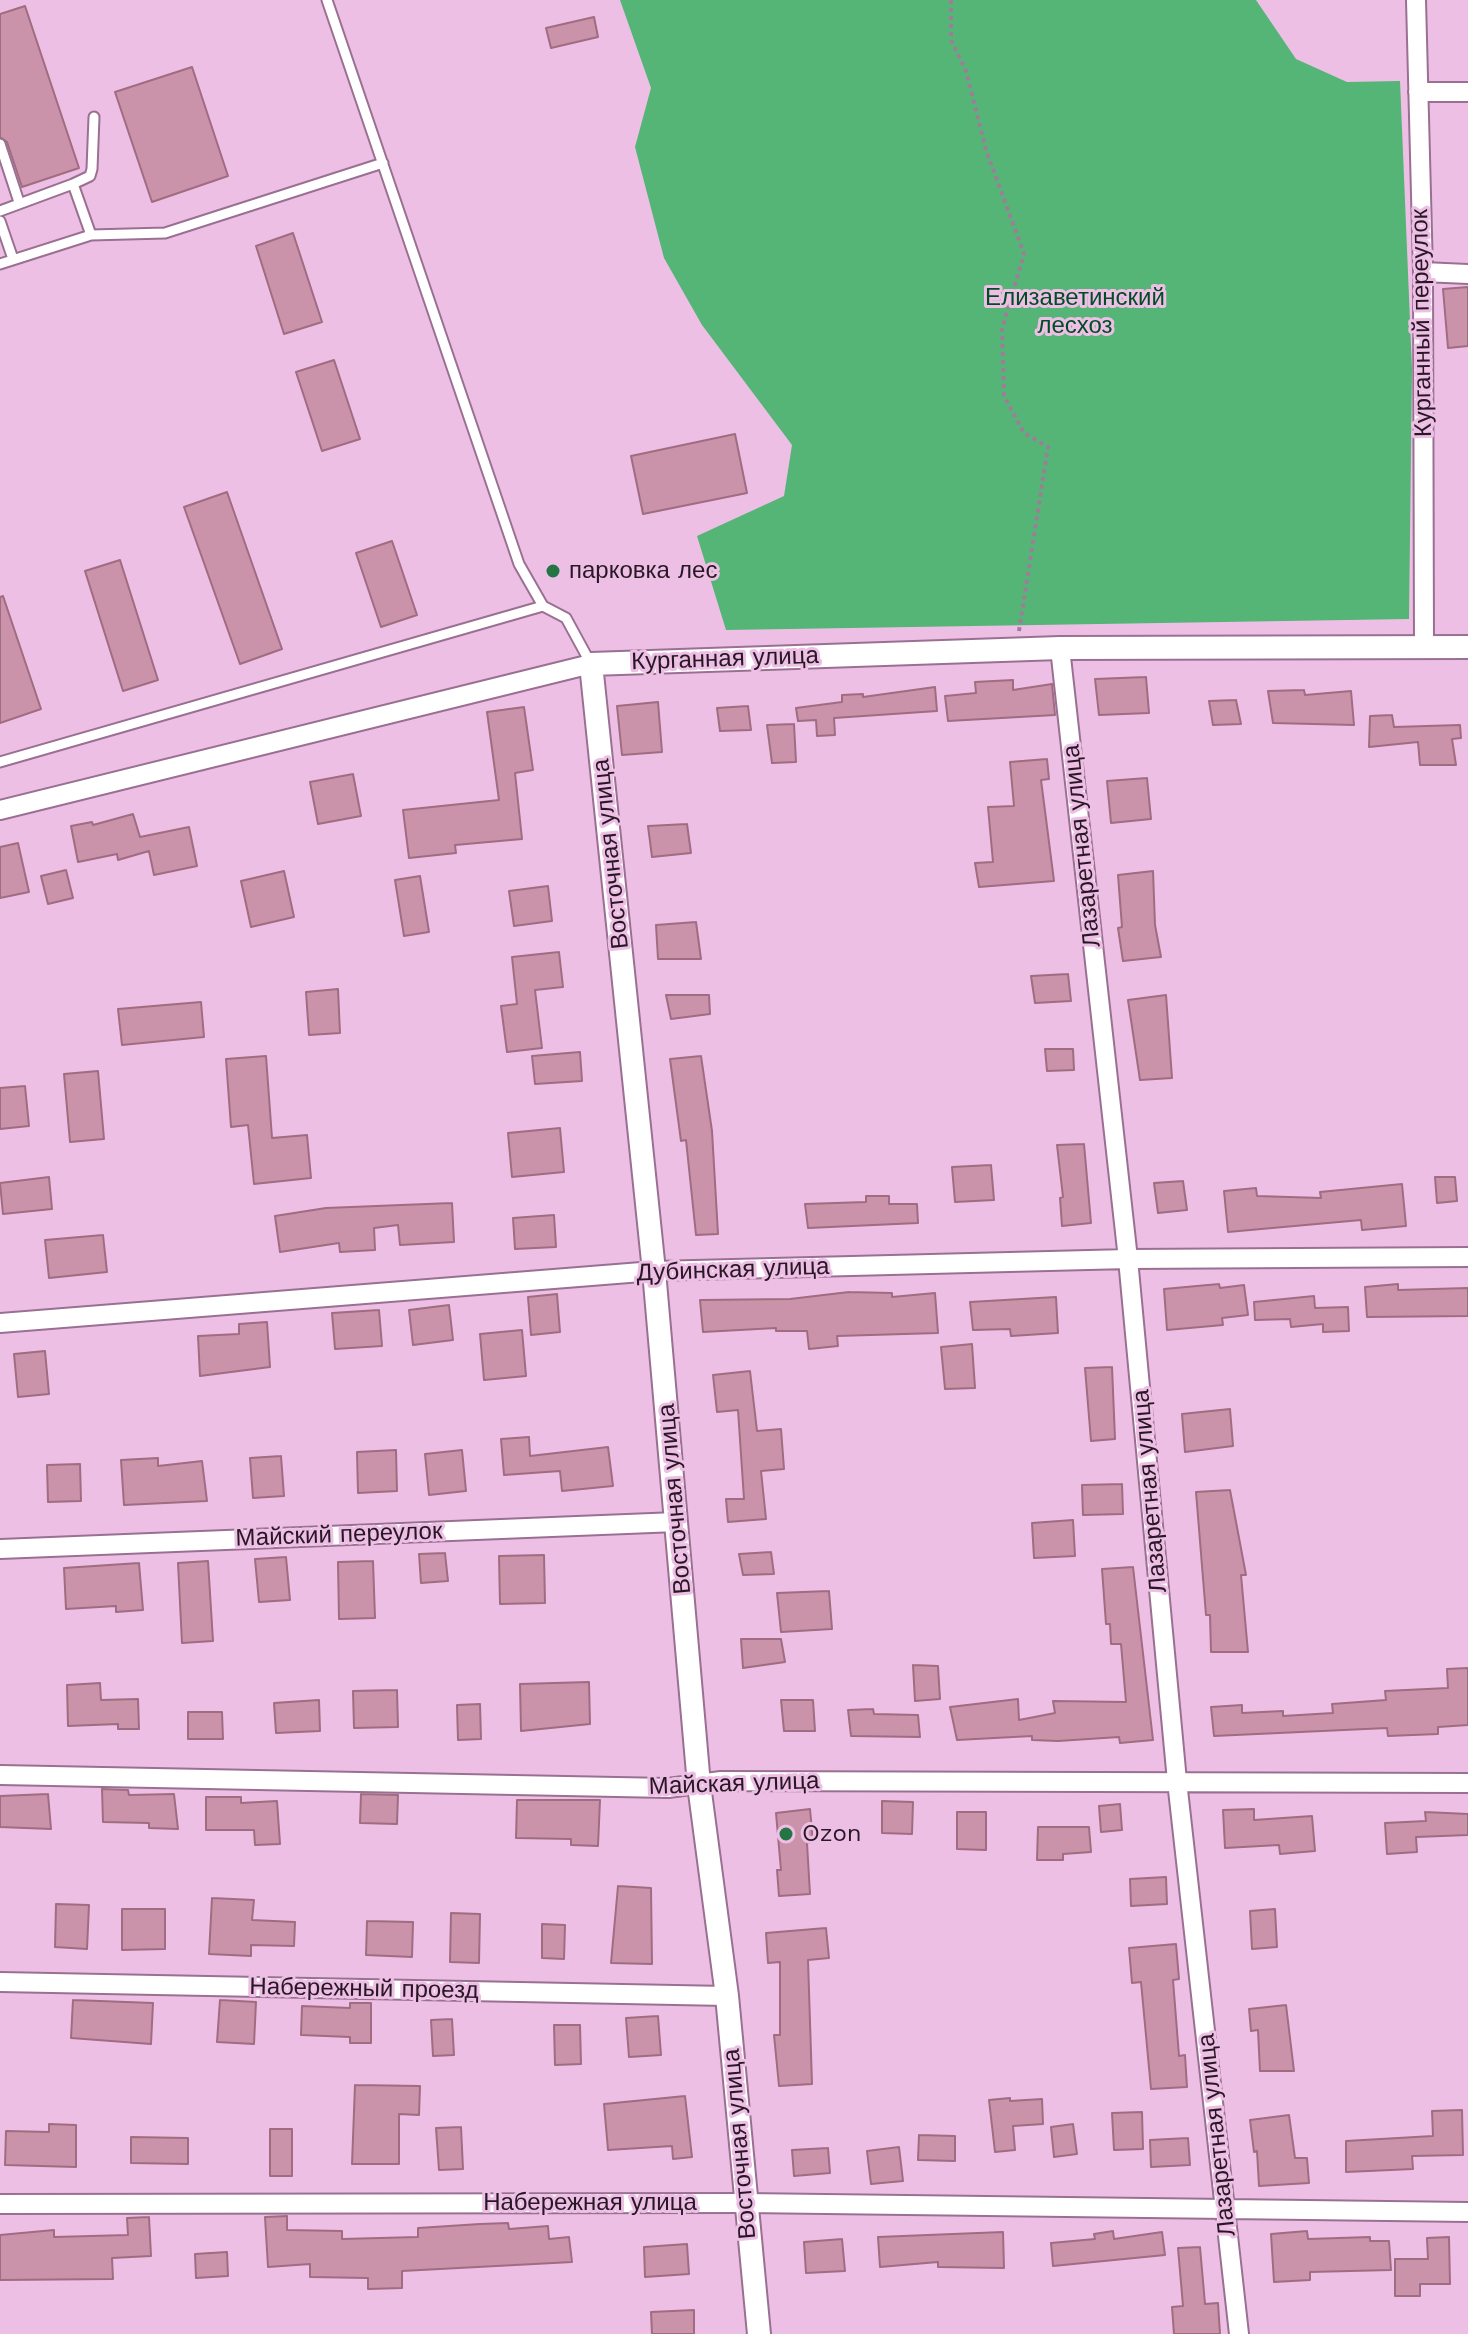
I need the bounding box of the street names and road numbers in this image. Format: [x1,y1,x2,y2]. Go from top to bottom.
street label: Курганный переулок [1406,209,1438,437]
street label: Курганная улица [631,641,819,677]
street label: Лазаретная улица [1057,743,1107,949]
street label: Восточная улица [587,757,635,951]
street label: Дубинская улица [636,1252,830,1288]
street label: Лазаретная улица [1127,1388,1173,1594]
street label: Восточная улица [652,1403,698,1595]
street label: Майский переулок [235,1517,443,1553]
street label: Майская улица [648,1767,820,1801]
street label: Набережный проезд [249,1973,479,2005]
street label: Лазаретная улица [1192,2032,1242,2238]
street label: Восточная улица [717,2048,763,2240]
street label: Набережная улица [483,2189,697,2217]

